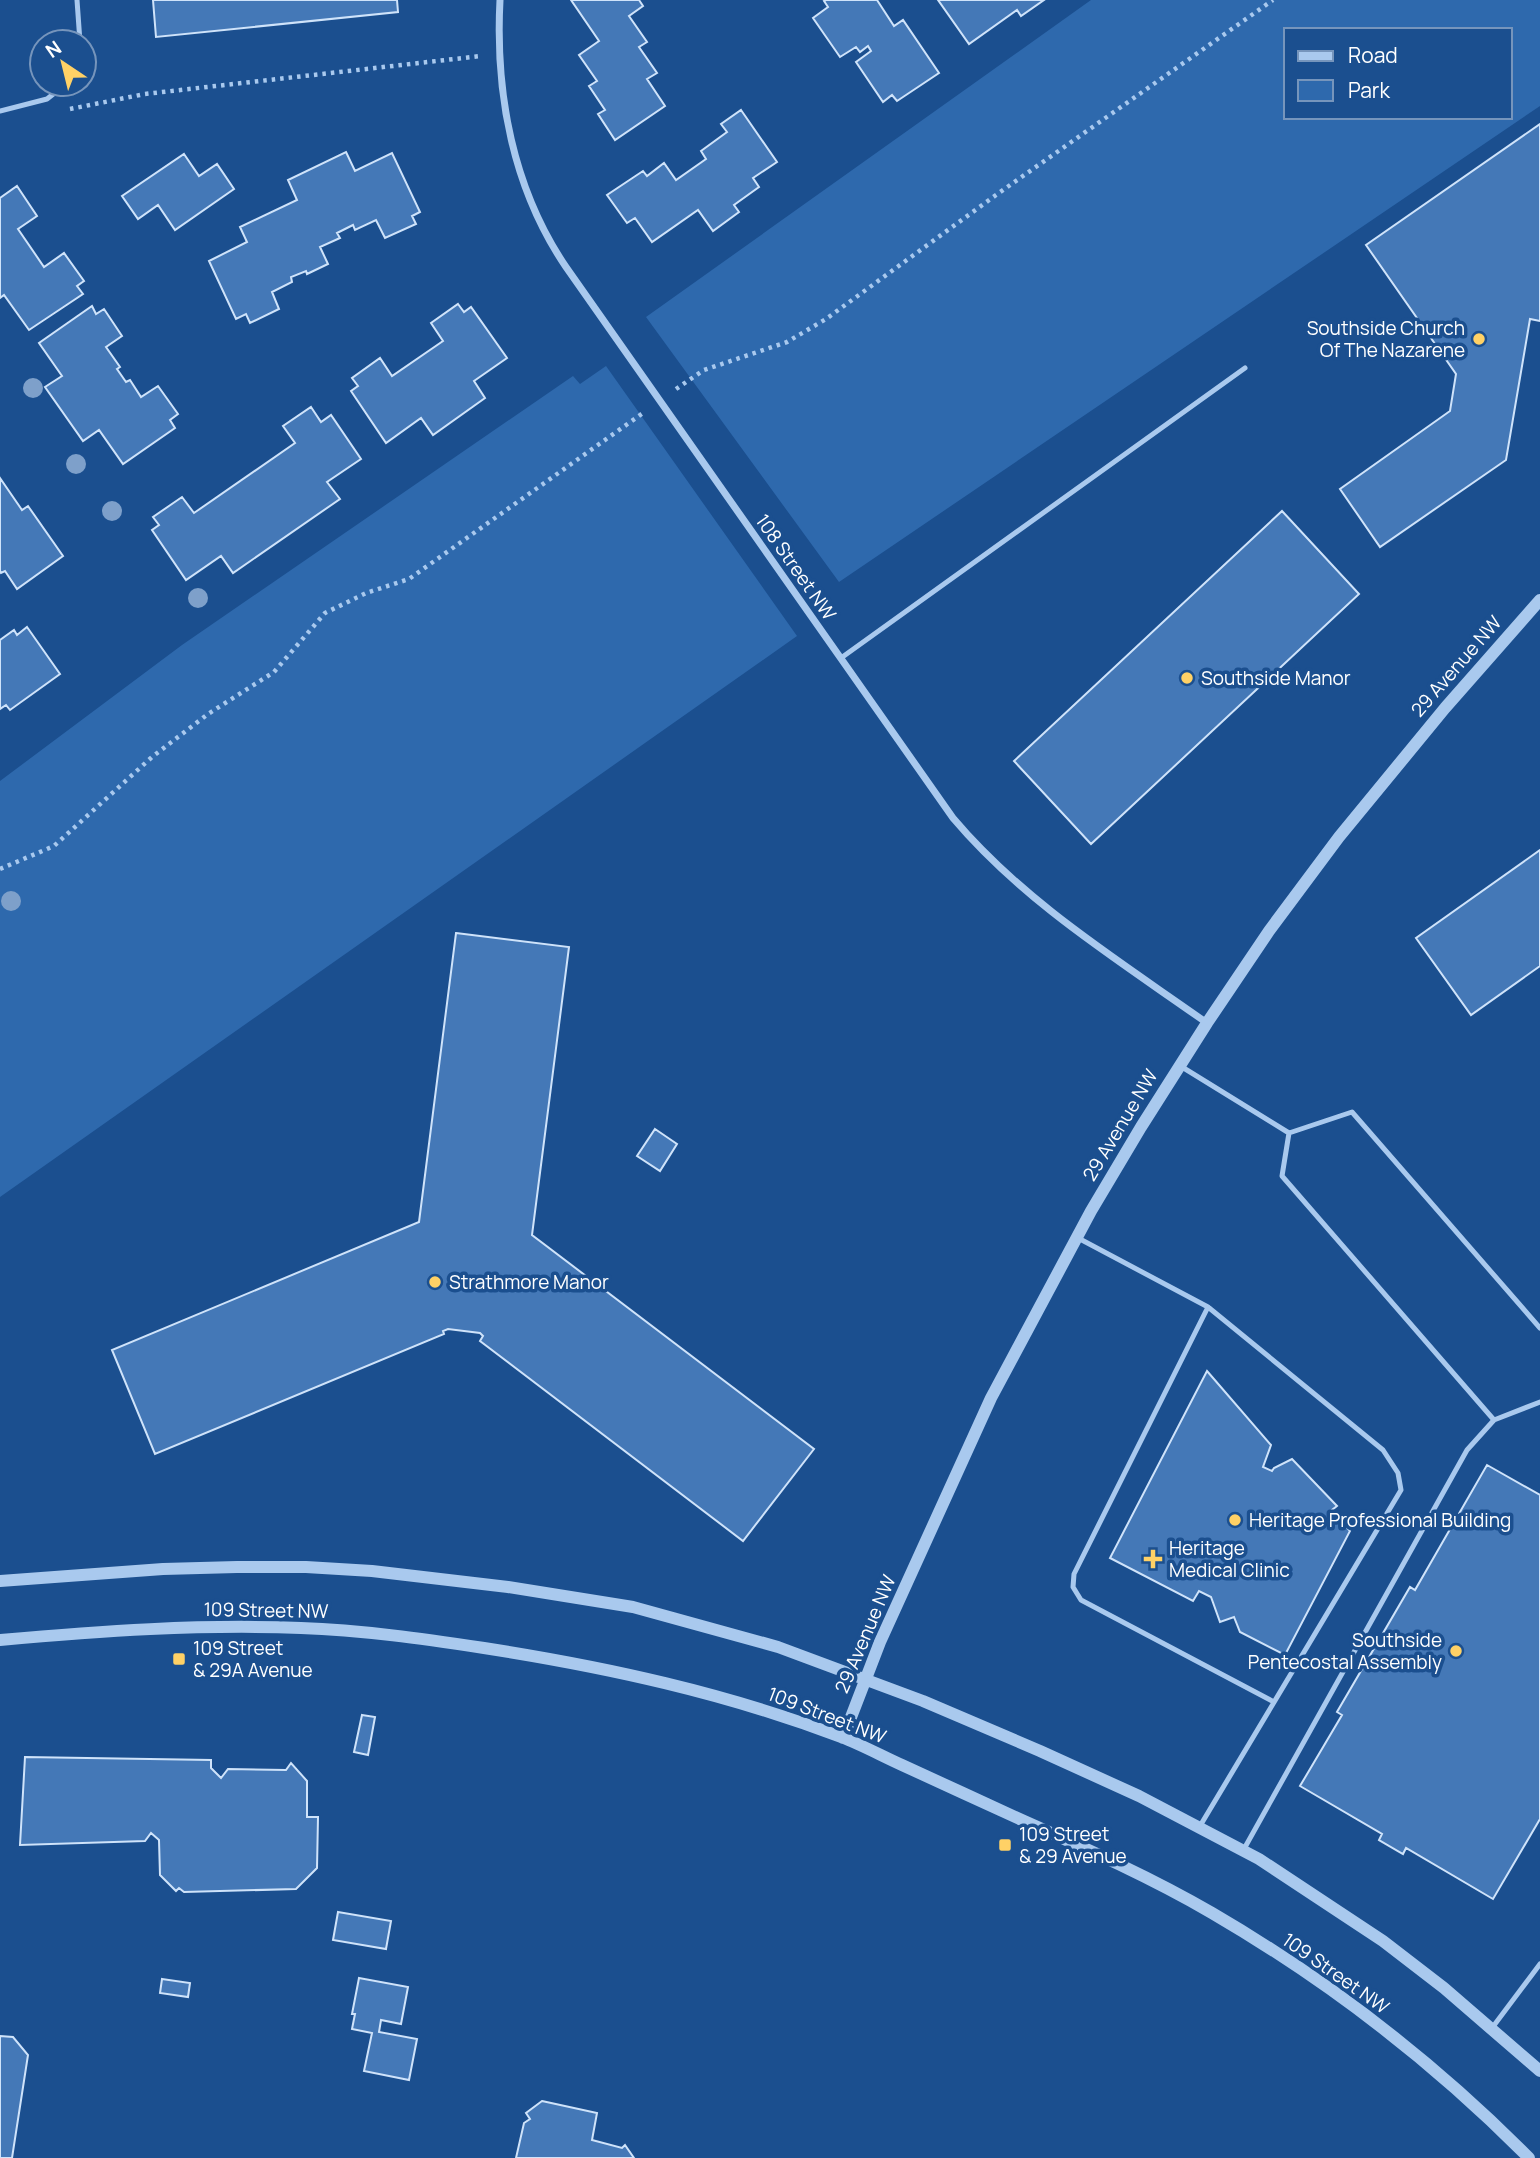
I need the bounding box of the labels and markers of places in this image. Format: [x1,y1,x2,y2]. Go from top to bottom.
place label: Southside Church Of The Nazarene [1307,315,1465,363]
marker: Southside Church Of The Nazarene [1471,331,1487,347]
place label: Southside Manor [1201,665,1351,691]
marker: Southside Manor [1179,670,1195,686]
place label: Strathmore Manor [449,1269,609,1295]
marker: Strathmore Manor [427,1274,443,1290]
place label: Heritage Professional Building [1249,1507,1511,1533]
marker: Heritage Professional Building [1227,1512,1243,1528]
place label: Heritage Medical Clinic [1169,1535,1290,1583]
marker: Heritage Medical Clinic [1143,1549,1163,1569]
place label: Southside Pentecostal Assembly [1248,1627,1442,1675]
place label: 109 Street & 29A Avenue [193,1635,313,1683]
marker: Southside Pentecostal Assembly [1448,1643,1464,1659]
marker: 109 Street & 29A Avenue [171,1651,187,1667]
place label: 109 Street & 29 Avenue [1019,1821,1127,1869]
marker: 109 Street & 29 Avenue [997,1837,1013,1853]

